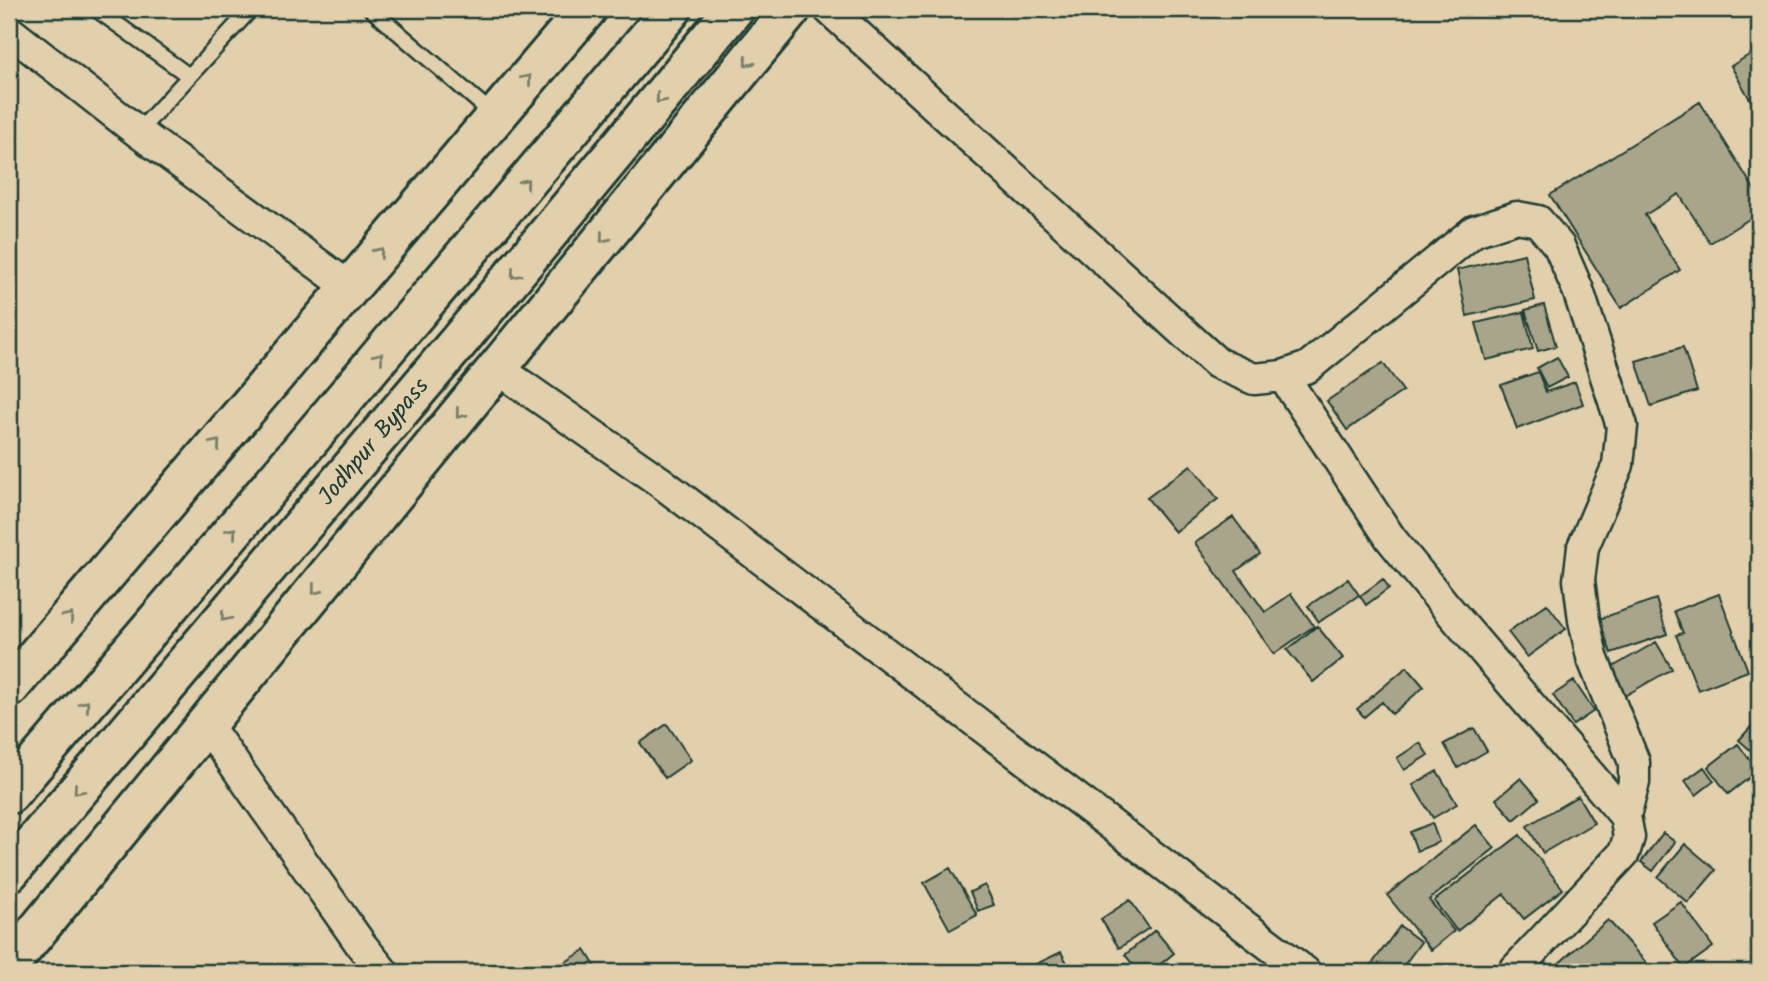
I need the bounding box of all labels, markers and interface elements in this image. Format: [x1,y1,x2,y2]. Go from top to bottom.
one-way arrow [744,53,756,66]
one-way arrow [519,75,531,88]
one-way arrow [655,92,668,104]
one-way arrow [517,179,529,192]
one-way arrow [600,229,612,242]
one-way arrow [371,247,383,260]
one-way arrow [510,267,523,279]
one-way arrow [371,353,383,366]
street label: Jodhpur Bypass [309,369,439,515]
one-way arrow [455,406,468,418]
one-way arrow [208,439,220,452]
one-way arrow [224,527,236,540]
one-way arrow [311,582,324,594]
one-way arrow [221,608,233,621]
one-way arrow [61,613,73,626]
one-way arrow [77,700,89,713]
one-way arrow [74,782,86,795]

